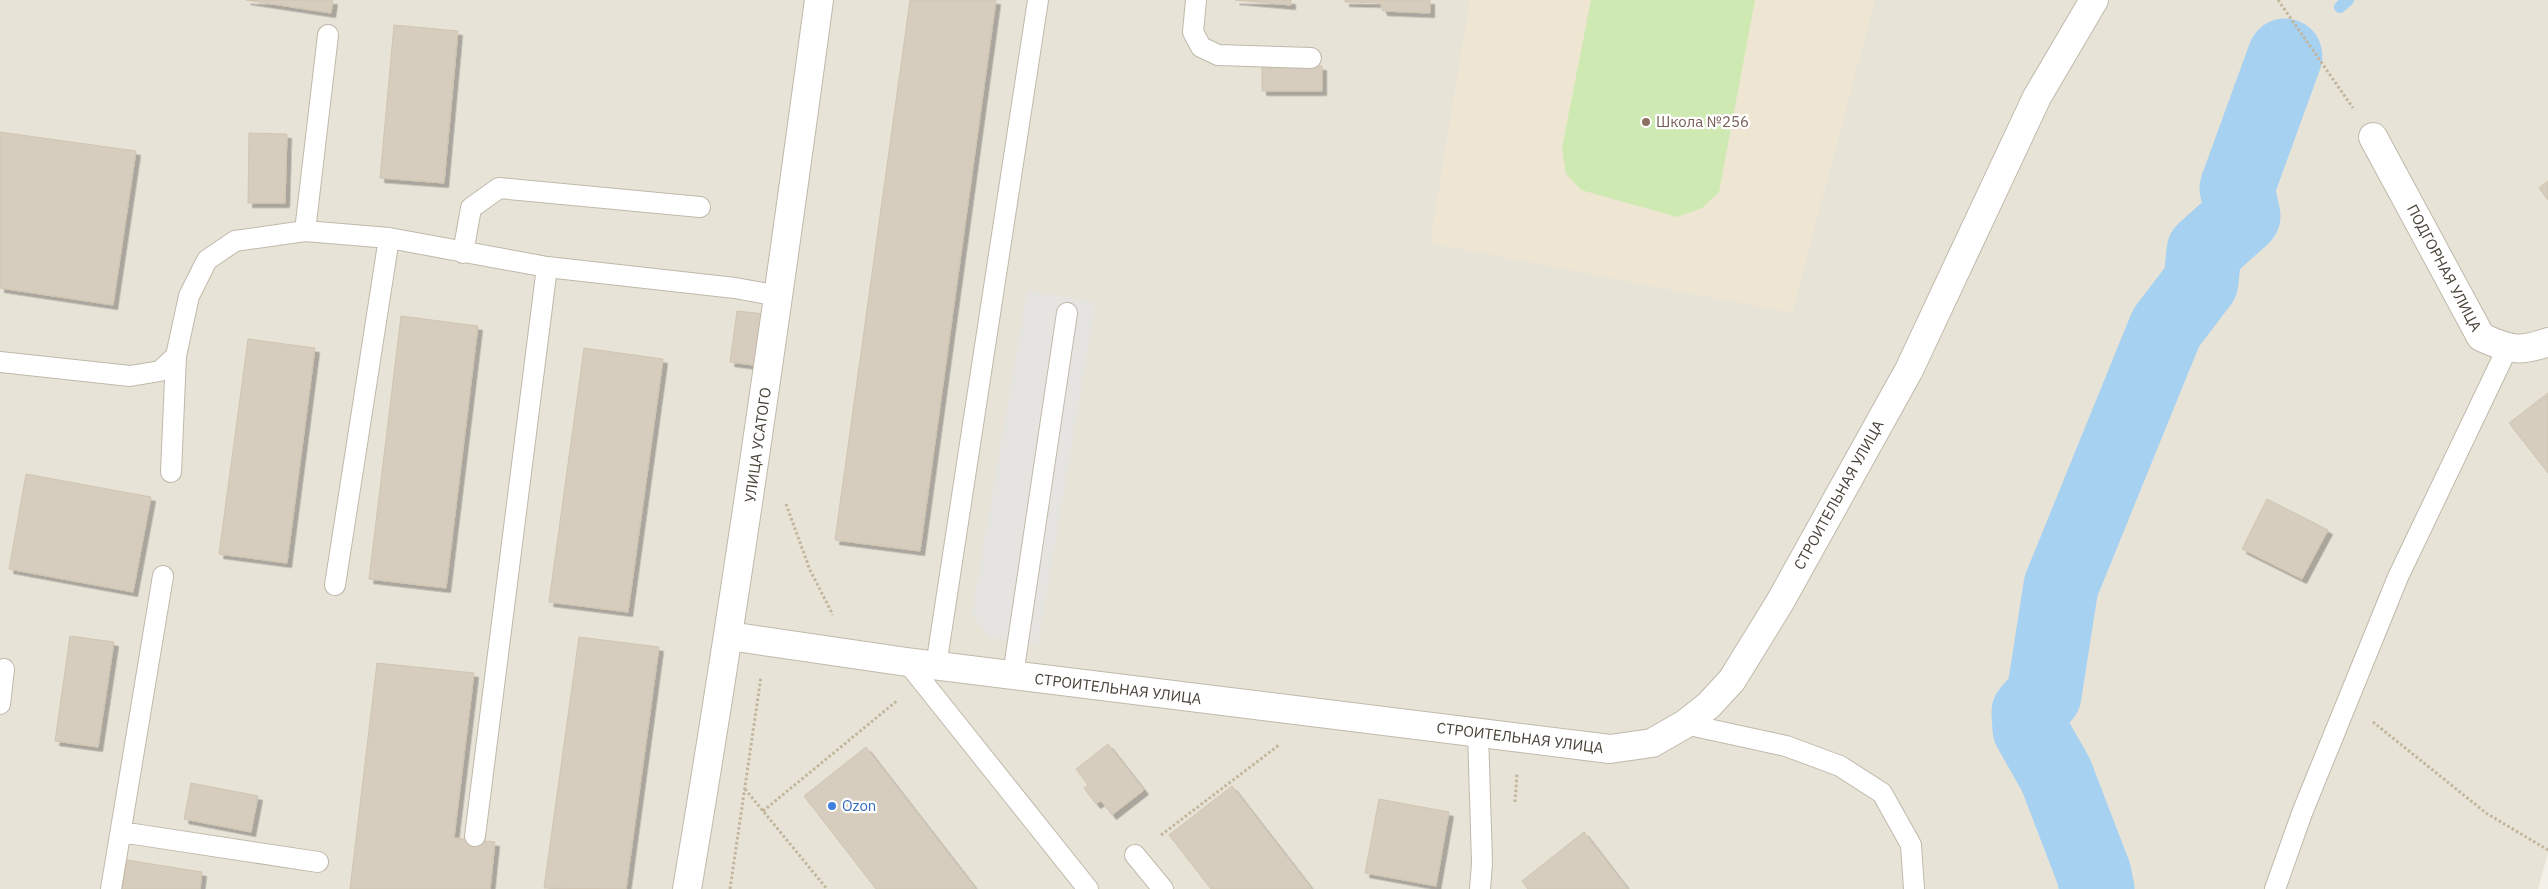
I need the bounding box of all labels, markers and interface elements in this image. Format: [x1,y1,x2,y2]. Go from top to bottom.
place label: Школа №256 [1656,112,1749,131]
marker: Школа №256 [1640,116,1652,128]
street label: ПОДГОРНАЯ УЛИЦА [2403,201,2486,335]
street label: УЛИЦА УСАТОГО [740,386,775,504]
street label: СТРОИТЕЛЬНАЯ УЛИЦА [1789,416,1888,573]
street label: СТРОИТЕЛЬНАЯ УЛИЦА [1033,669,1203,708]
street label: СТРОИТЕЛЬНАЯ УЛИЦА [1435,718,1605,757]
place label: Ozon [842,796,876,815]
marker: Ozon [826,800,838,812]

